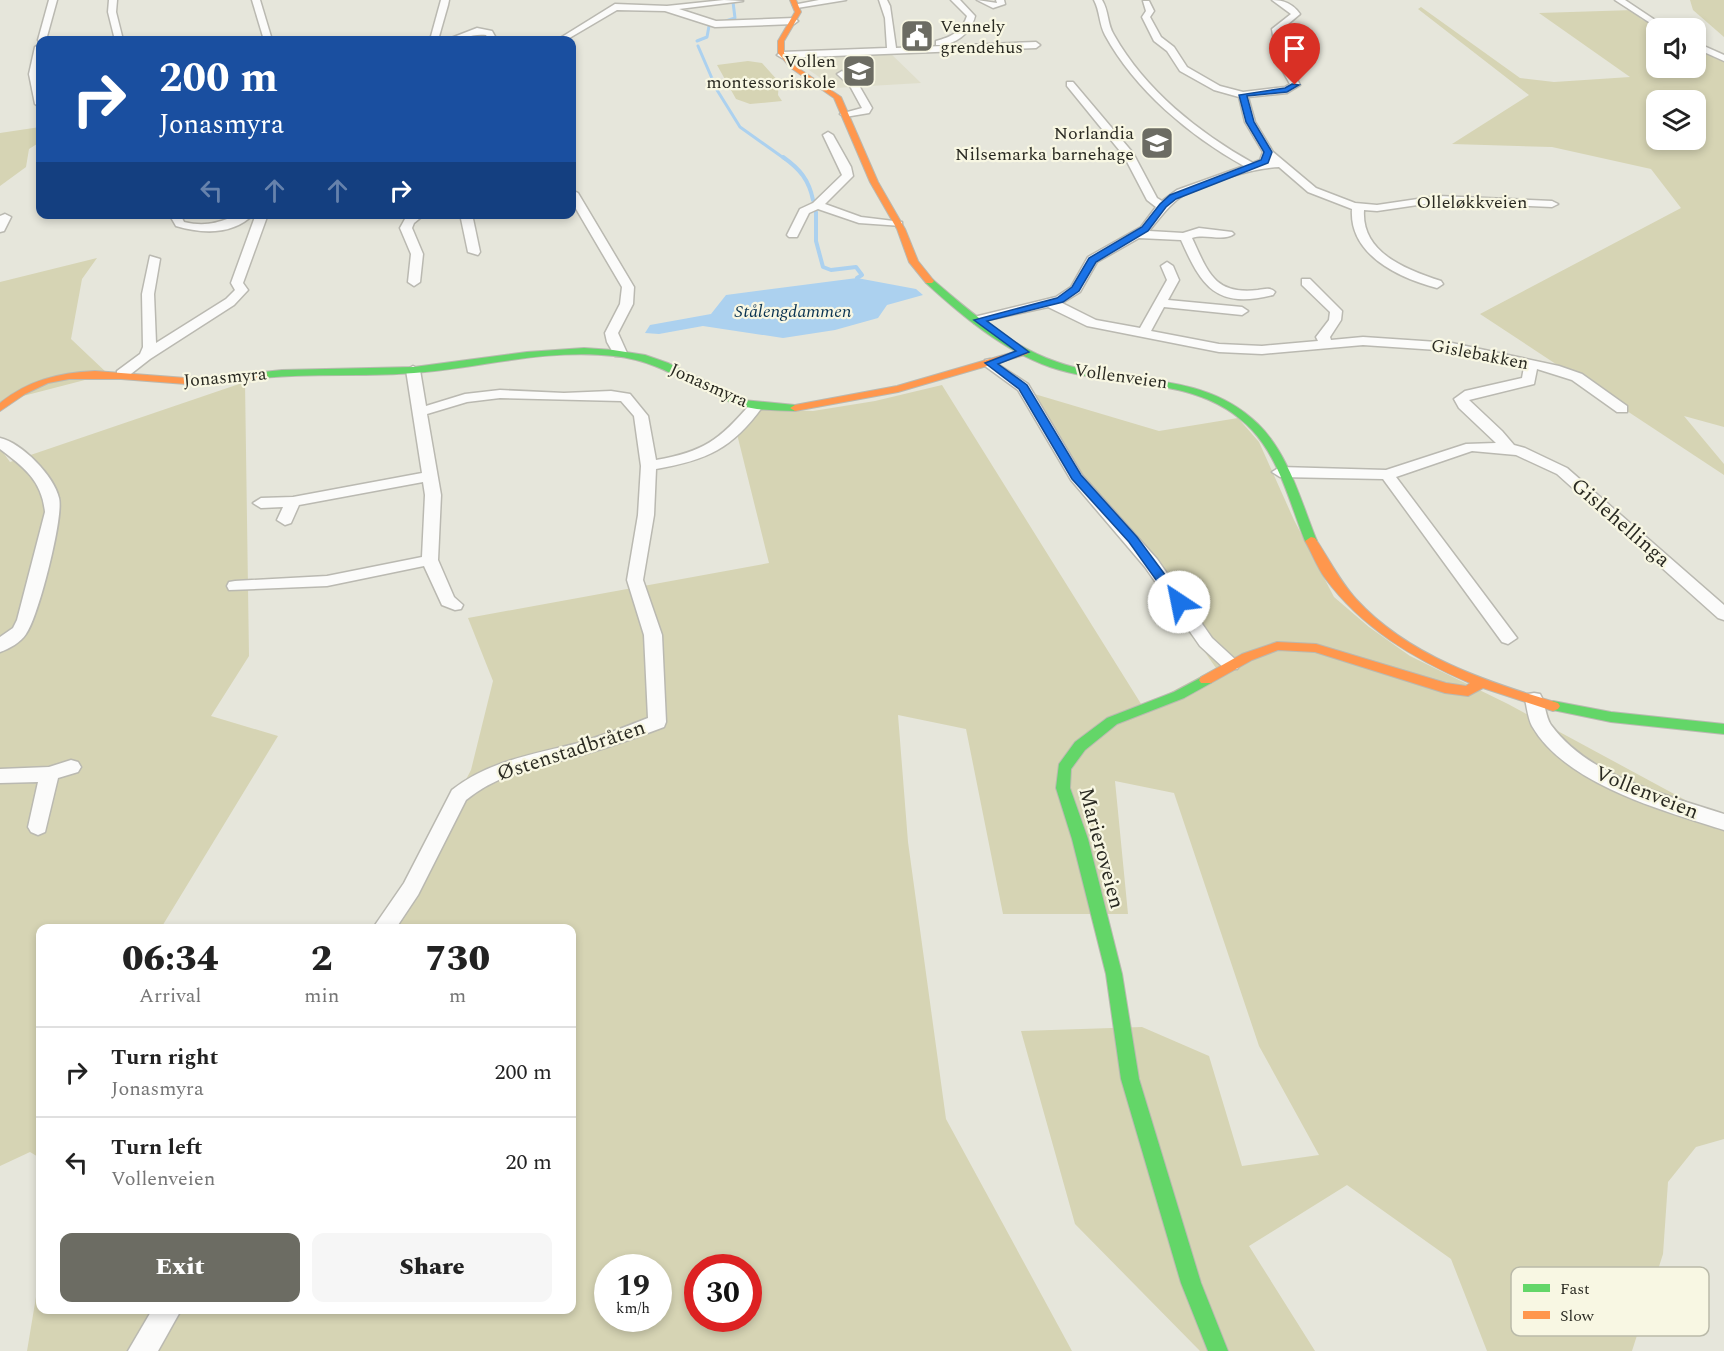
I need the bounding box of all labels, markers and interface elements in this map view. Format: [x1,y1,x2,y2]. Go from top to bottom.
place label: Vennely grendehus [940,13,1023,61]
public building icon: Vennely grendehus [899,18,935,54]
map controls [1646,18,1706,150]
button: sound [1646,18,1706,78]
pin [1269,23,1320,85]
icon: arrive [1278,32,1311,65]
text: 200 m [159,47,278,110]
place label: Vollen montessoriskole [706,48,836,96]
school or university icon: Vollen montessoriskole [841,53,877,89]
icon: right [60,60,138,138]
button: layers [1646,90,1706,150]
text: Jonasmyra [159,104,284,146]
place label: Norlandia Nilsemarka barnehage [955,120,1134,168]
school or university icon: Norlandia Nilsemarka barnehage [1139,125,1175,161]
icon: left [195,174,228,207]
icon: ahead [258,174,291,207]
icon: ahead [321,174,354,207]
icon: right [384,174,417,207]
street label: Olleløkkveien [1417,189,1527,216]
water label: Stålengdammen [734,298,852,325]
street label: Gislebakken [1429,332,1531,377]
street label: Jonasmyra [665,356,753,415]
street label: Vollenveien [1073,357,1169,396]
street label: Jonasmyra [182,360,268,395]
street label: Gislehellinga [1563,470,1678,576]
position arrow [1147,570,1211,634]
street label: Østenstadbråten [493,712,650,790]
street label: Vollenveien [1590,758,1703,828]
street label: Marieroveien [1069,784,1133,912]
text: 06:34 [122,932,218,987]
text: 2 [311,932,333,987]
text: 730 [425,932,490,987]
text: Arrival [139,981,201,1011]
text: min [304,981,339,1011]
text: m [449,981,466,1011]
text: Turn right [111,1041,218,1074]
icon: right [60,1056,93,1089]
text: 200 m [495,1056,552,1089]
text: Jonasmyra [111,1074,204,1104]
text: Turn left [111,1131,203,1164]
icon: left [60,1146,93,1179]
text: 20 m [506,1146,552,1179]
text: Vollenveien [111,1164,215,1194]
button: Exit [60,1233,300,1302]
button: Share [312,1233,552,1302]
speed limit sign: 30 [684,1254,762,1332]
text: 19 [616,1263,650,1309]
legend [1511,1267,1709,1336]
text: Fast [1560,1277,1590,1301]
text: km/h [616,1297,650,1320]
text: Slow [1560,1304,1595,1328]

